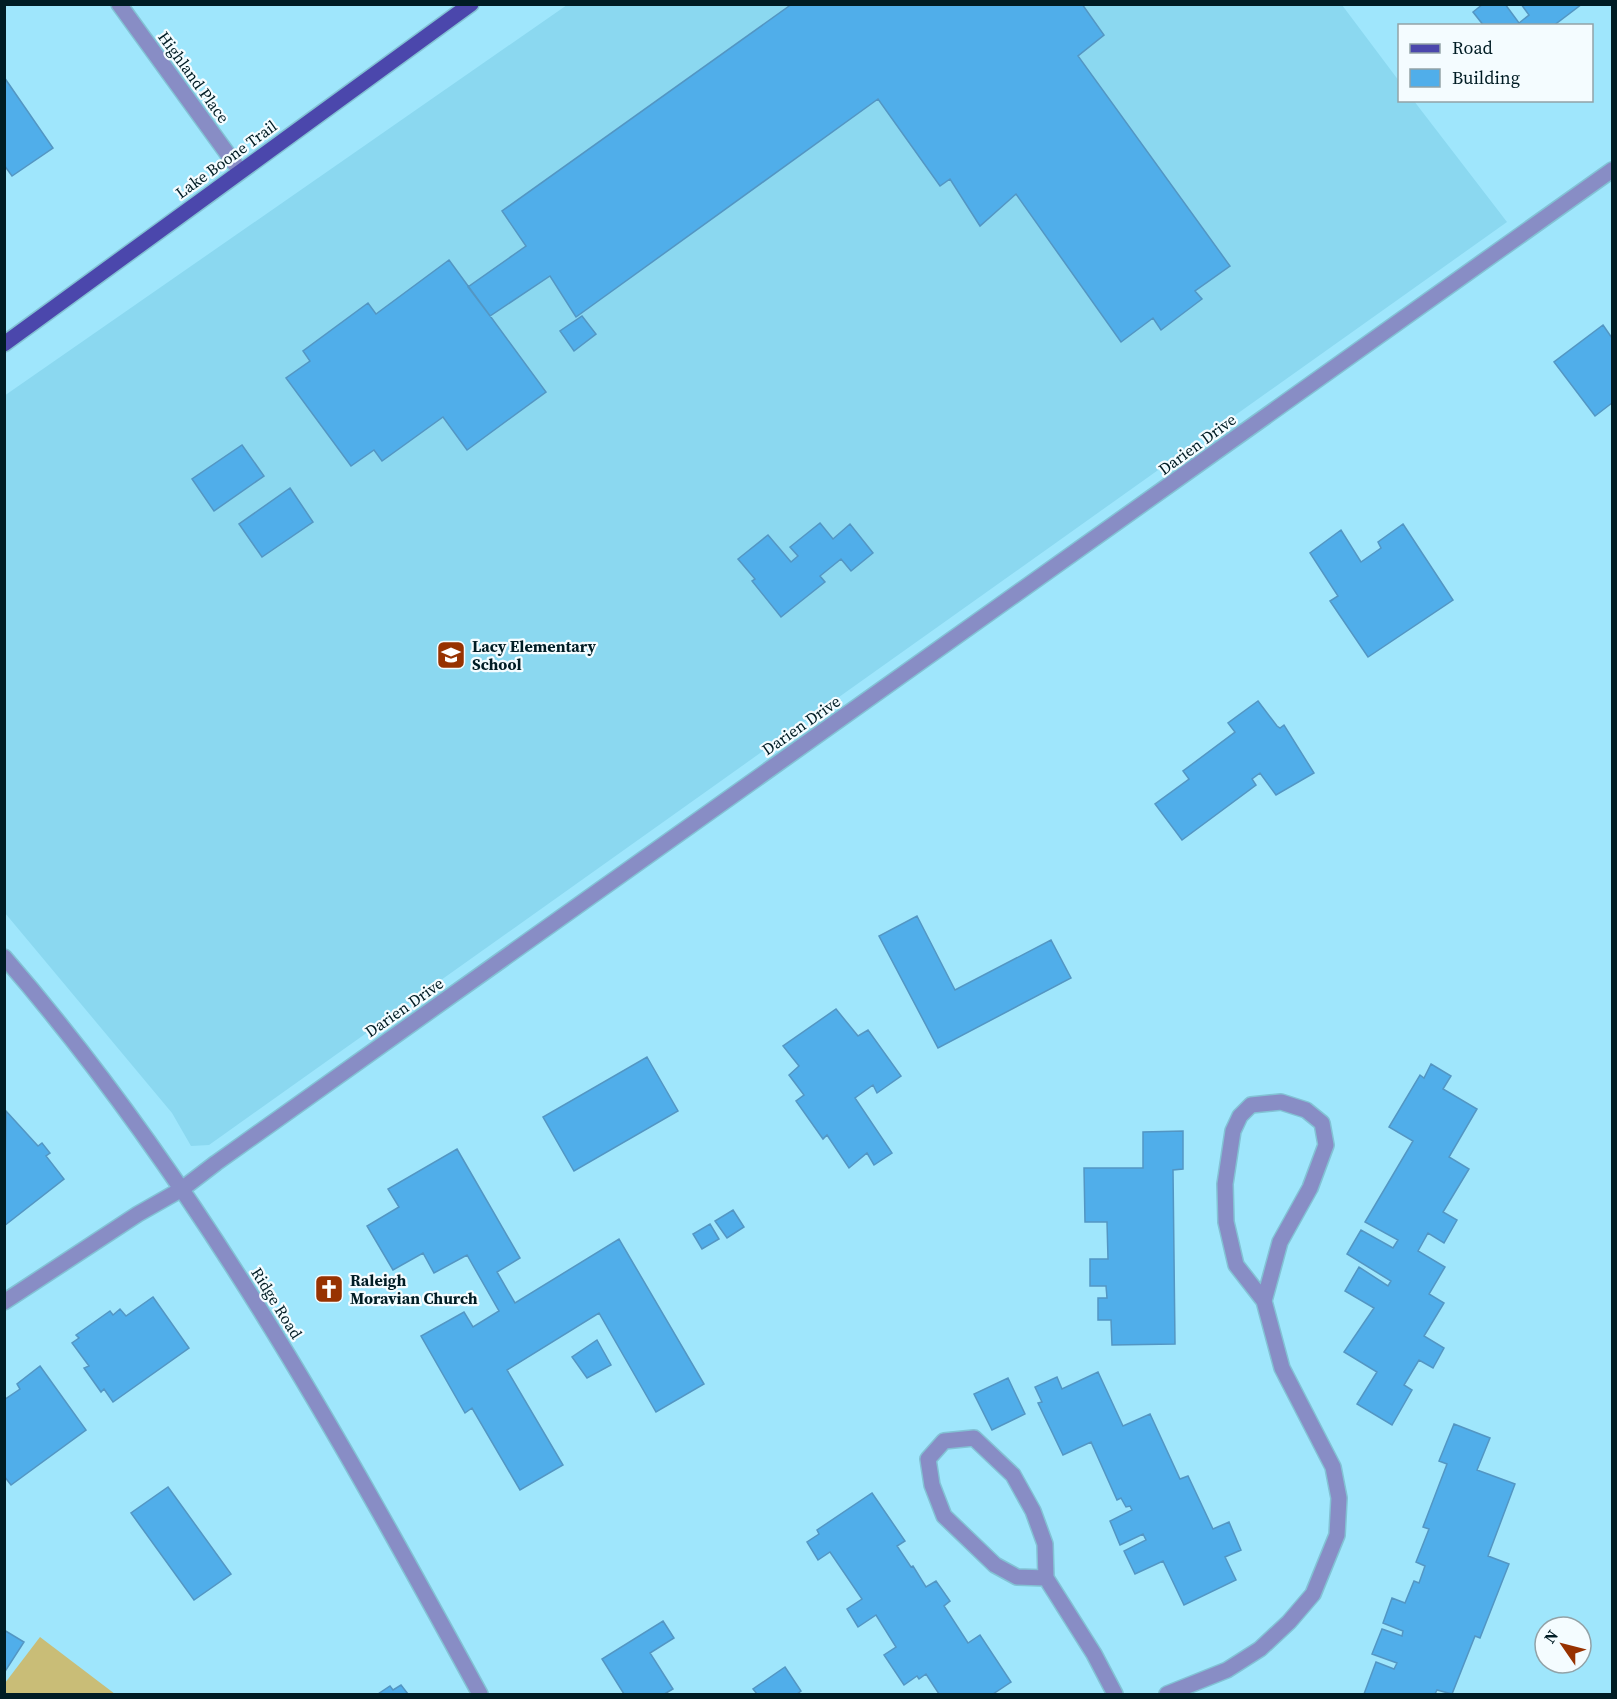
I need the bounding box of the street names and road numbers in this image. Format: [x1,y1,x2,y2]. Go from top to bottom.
street label: Highland Place [153,27,235,127]
street label: Lake Boone Trail [171,115,281,203]
street label: Darien Drive [1154,408,1240,480]
street label: Darien Drive [757,690,845,760]
street label: Darien Drive [360,972,448,1042]
street label: Ridge Road [246,1263,308,1343]

